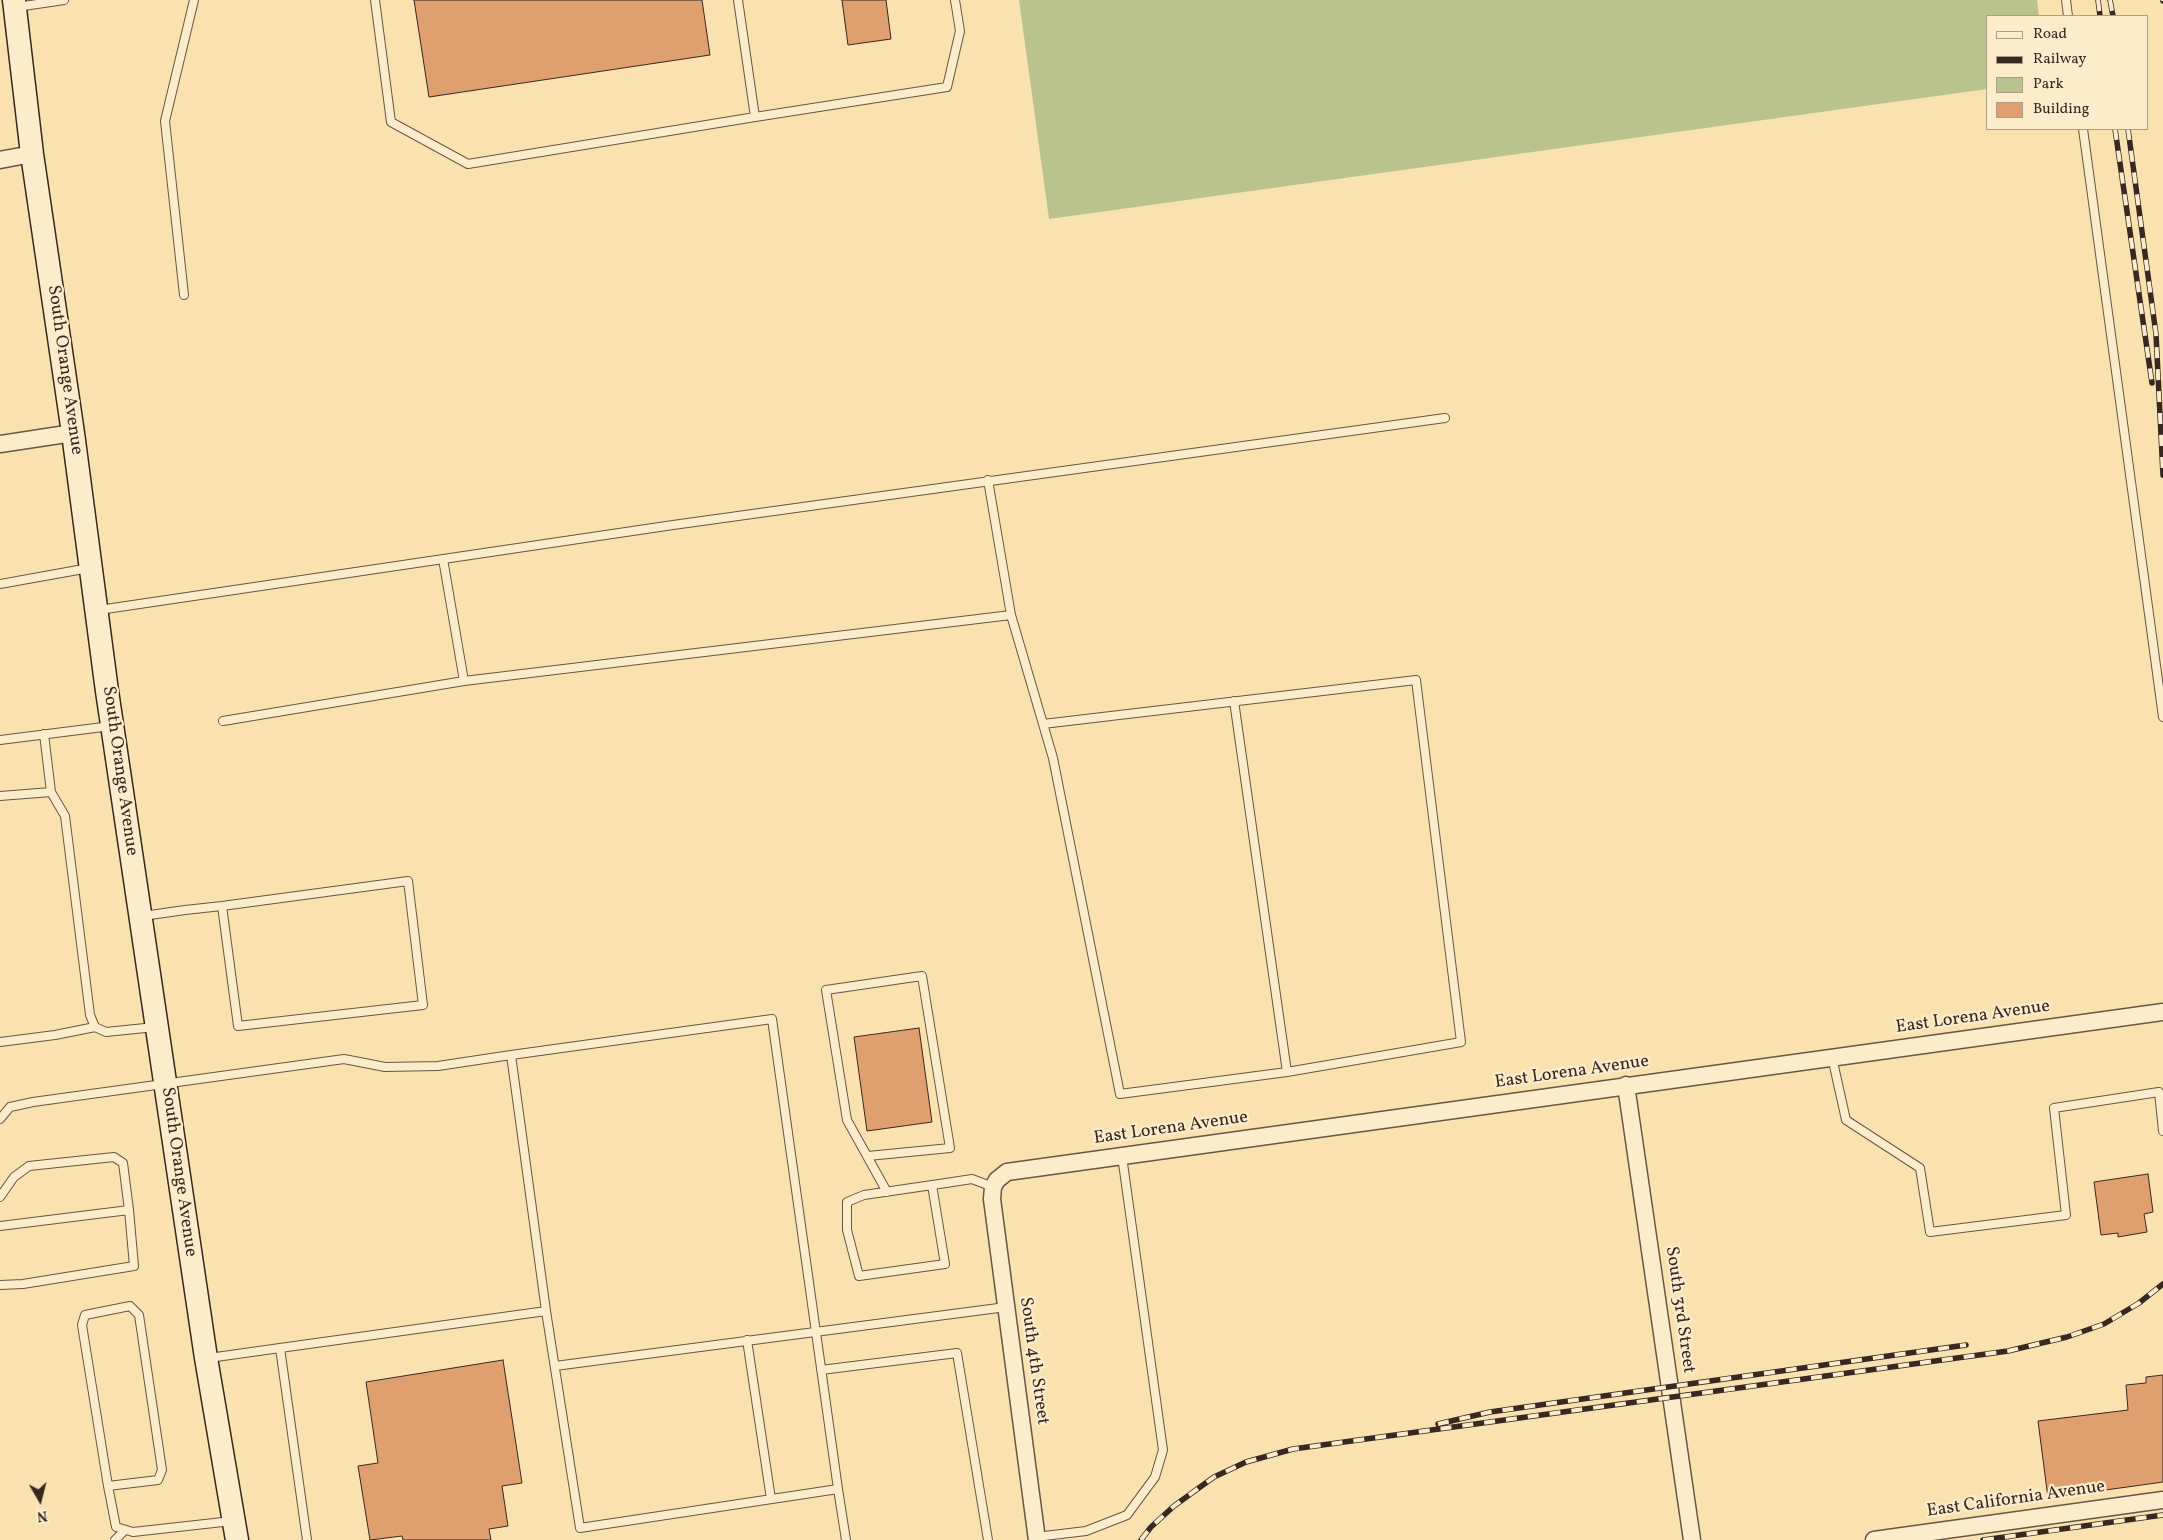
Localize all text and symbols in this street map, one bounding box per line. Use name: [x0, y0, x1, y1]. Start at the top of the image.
legend: [1986, 15, 2148, 130]
text: Road: [2033, 24, 2067, 45]
text: Railway: [2033, 49, 2086, 70]
text: Park: [2033, 74, 2064, 95]
text: Building: [2033, 99, 2089, 120]
street label: South Orange Avenue: [41, 284, 87, 456]
street label: South Orange Avenue: [96, 685, 142, 857]
street label: East Lorena Avenue: [1895, 996, 2051, 1040]
street label: East Lorena Avenue: [1494, 1051, 1650, 1095]
street label: South Orange Avenue: [155, 1086, 201, 1258]
street label: East Lorena Avenue: [1093, 1107, 1249, 1151]
street label: South 3rd Street: [1659, 1245, 1699, 1375]
street label: South 4th Street: [1013, 1296, 1053, 1426]
north arrow: [15, 1475, 65, 1525]
street label: East California Avenue: [1925, 1477, 2107, 1523]
text: N: [36, 1505, 49, 1525]

